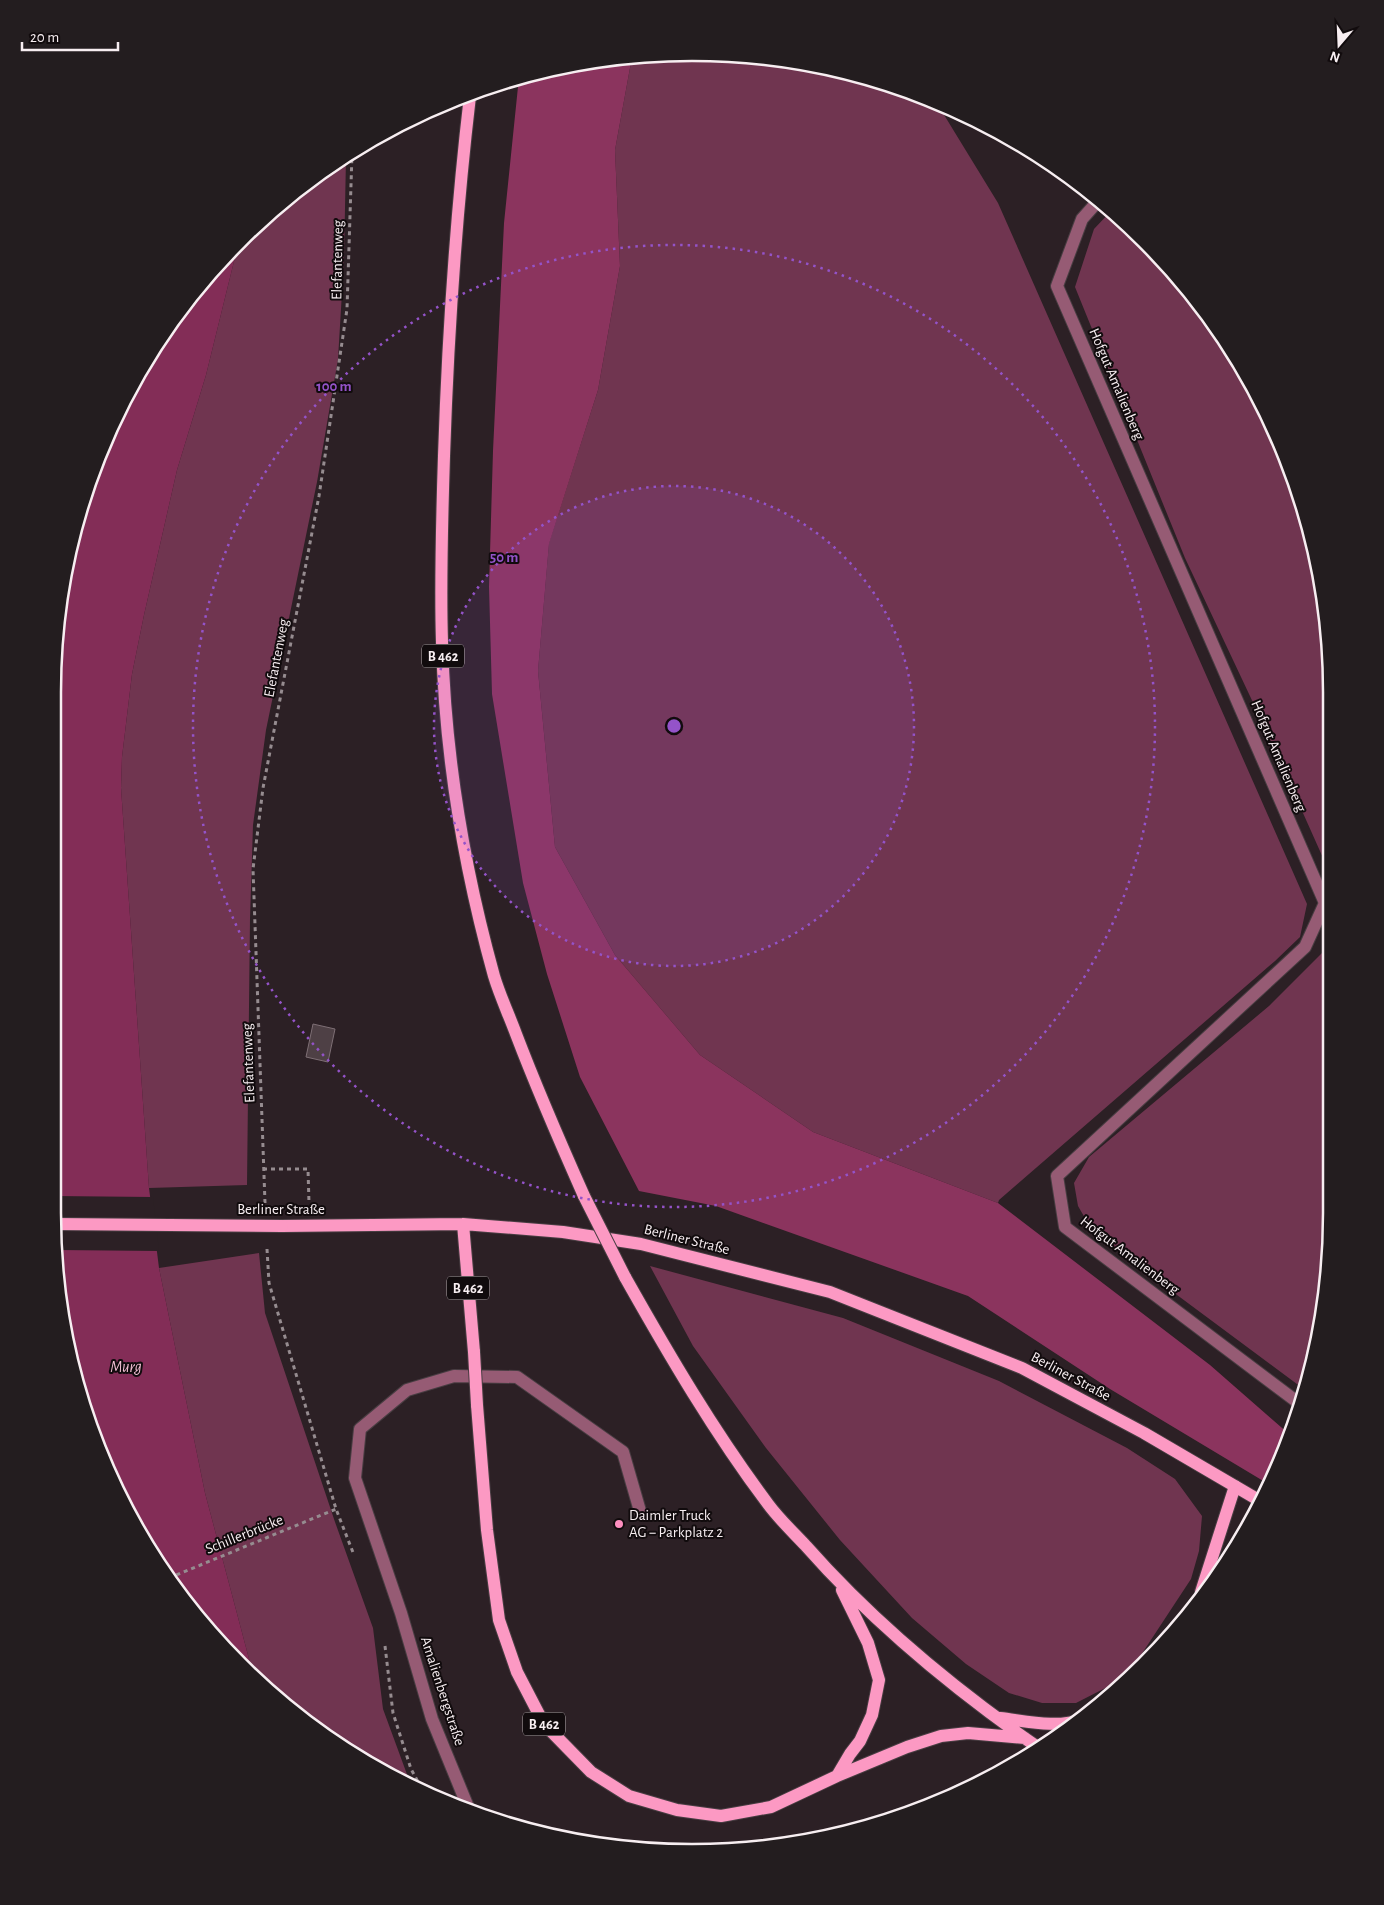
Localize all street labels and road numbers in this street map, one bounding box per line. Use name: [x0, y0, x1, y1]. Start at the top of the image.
street label: Elefantenweg: [329, 219, 346, 300]
street label: Hofgut Amalienberg: [1086, 326, 1147, 443]
street label: Elefantenweg: [262, 617, 292, 699]
road number: B 462: [422, 644, 464, 668]
street label: Hofgut Amalienberg: [1248, 698, 1309, 815]
street label: Elefantenweg: [240, 1022, 257, 1103]
street label: Berliner Straße: [237, 1202, 325, 1217]
street label: Hofgut Amalienberg: [1077, 1213, 1183, 1298]
street label: Berliner Straße: [643, 1222, 731, 1257]
road number: B 462: [447, 1276, 489, 1300]
street label: Berliner Straße: [1029, 1349, 1113, 1404]
street label: Schillerbrücke: [203, 1512, 285, 1557]
street label: Amalienbergstraße: [418, 1635, 467, 1747]
road number: B 462: [523, 1712, 565, 1736]

